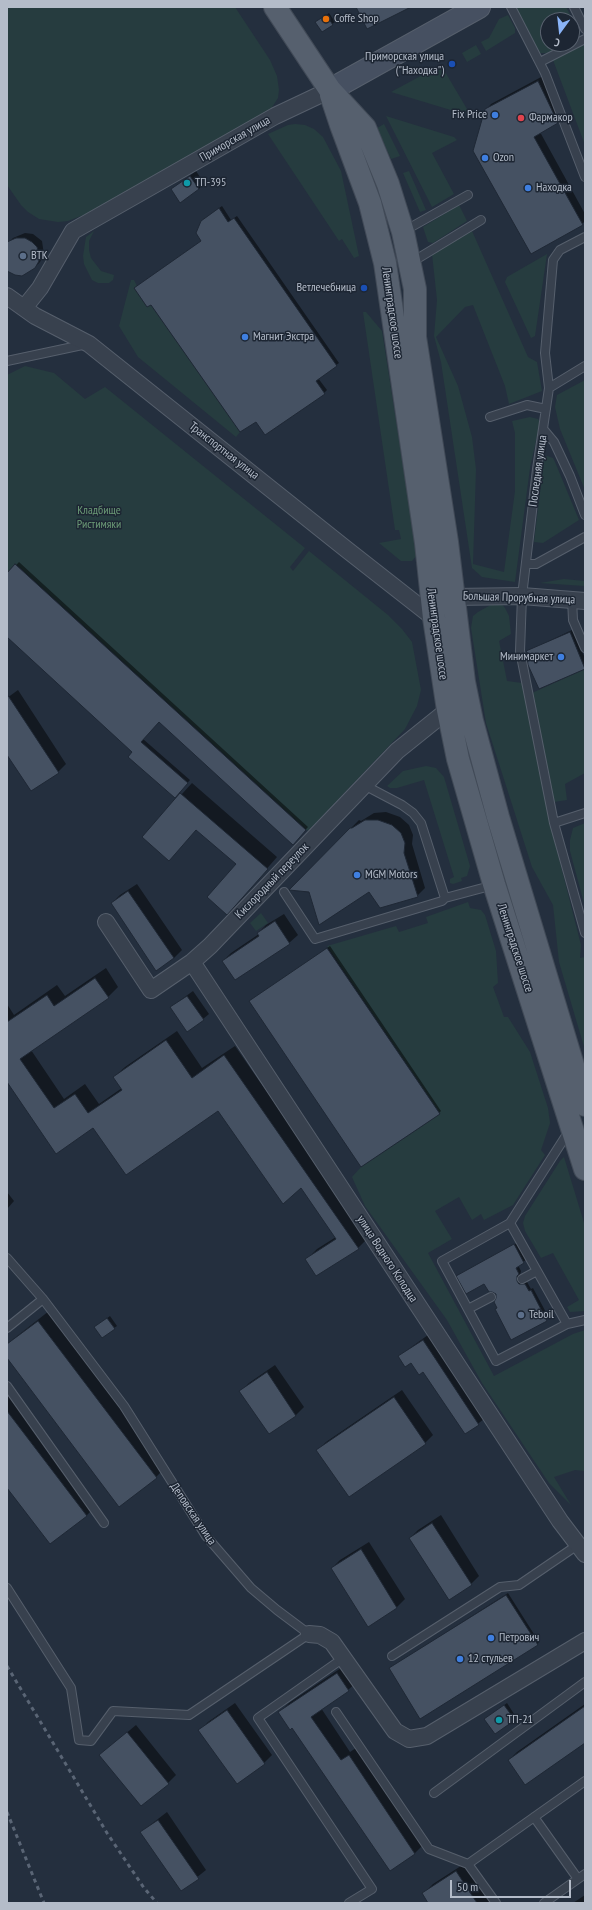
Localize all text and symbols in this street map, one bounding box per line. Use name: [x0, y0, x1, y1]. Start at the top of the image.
place label: Coffe Shop: [334, 12, 379, 26]
north arrow: [540, 12, 580, 52]
marker: Coffe Shop: [321, 14, 331, 24]
text: С: [553, 35, 561, 50]
place label: Приморская улица ("Находка"): [365, 50, 444, 78]
marker: Приморская улица ("Находка"): [447, 59, 457, 69]
place label: Fix Price: [452, 108, 487, 122]
marker: Fix Price: [490, 110, 500, 120]
place label: Фармакор: [529, 111, 573, 125]
street label: Приморская улица: [197, 113, 273, 165]
marker: Фармакор: [516, 113, 526, 123]
place label: Ozon: [493, 151, 514, 165]
marker: Ozon: [480, 153, 490, 163]
place label: ТП-395: [195, 176, 226, 190]
marker: ТП-395: [182, 178, 192, 188]
place label: Находка: [536, 181, 572, 195]
marker: Находка: [523, 183, 533, 193]
place label: ВТК: [31, 249, 48, 263]
marker: ВТК: [18, 251, 28, 261]
street label: Ленинградское шоссе: [378, 266, 406, 360]
place label: Ветлечебница: [296, 281, 356, 295]
marker: Ветлечебница: [359, 283, 369, 293]
place label: Магнит Экстра: [253, 330, 314, 344]
marker: Магнит Экстра: [240, 332, 250, 342]
street label: Транспортная улица: [186, 419, 262, 483]
street label: Последняя улица: [526, 434, 550, 508]
park label: Кладбище Ристимяки: [77, 504, 121, 532]
street label: Ленинградское шоссе: [423, 587, 451, 681]
street label: Большая Прорубная улица: [463, 589, 575, 607]
place label: Минимаркет: [500, 650, 553, 664]
marker: Минимаркет: [556, 652, 566, 662]
street label: Кислородный переулок: [232, 840, 312, 922]
place label: MGM Motors: [365, 868, 417, 882]
marker: MGM Motors: [352, 870, 362, 880]
street label: Ленинградское шоссе: [494, 902, 536, 994]
street label: улица Водного Колодца: [354, 1213, 420, 1305]
place label: Teboil: [529, 1308, 554, 1322]
marker: Teboil: [516, 1310, 526, 1320]
street label: Деповская улица: [167, 1480, 219, 1548]
place label: Петрович: [499, 1631, 539, 1645]
marker: Петрович: [486, 1633, 496, 1643]
place label: 12 стульев: [468, 1652, 513, 1666]
marker: 12 стульев: [455, 1654, 465, 1664]
place label: ТП-21: [507, 1713, 533, 1727]
marker: ТП-21: [494, 1715, 504, 1725]
scale bar: [452, 1872, 573, 1898]
text: 50 m: [457, 1879, 478, 1894]

